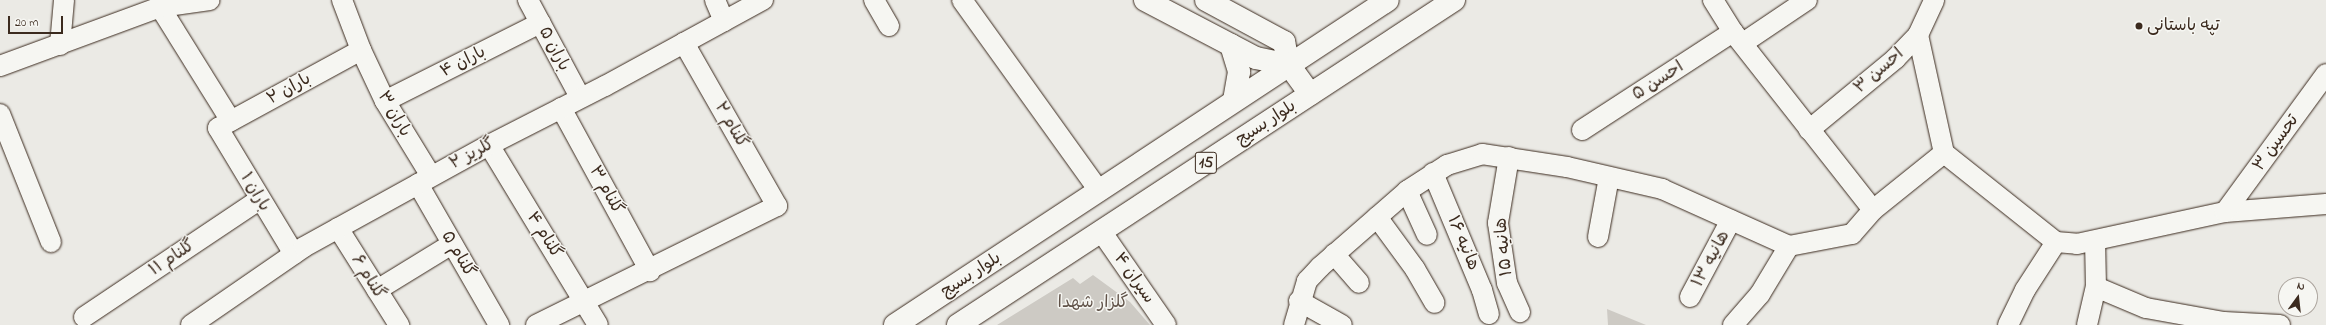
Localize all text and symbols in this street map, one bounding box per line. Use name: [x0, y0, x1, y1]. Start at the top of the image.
scale bar: [10, 8, 65, 34]
text: 20 m: [15, 14, 38, 32]
place label: تپه باستانی: [2147, 16, 2220, 36]
marker: تپه باستانی: [2134, 21, 2144, 31]
street label: باران ۵: [534, 23, 574, 75]
street label: باران ۴: [437, 42, 489, 82]
street label: احسن ۳: [1850, 44, 1908, 98]
street label: احسن ۵: [1629, 57, 1687, 105]
street label: باران ۲: [264, 69, 314, 109]
street label: باران ۳: [373, 88, 415, 140]
street label: بلوار بسیج: [1232, 96, 1300, 150]
street label: گلنام ۲: [710, 98, 752, 152]
street label: تحسین ۳: [2249, 111, 2303, 175]
street label: گلریز ۲: [446, 134, 498, 174]
road number: 15: [1194, 149, 1218, 177]
street label: گلنام ۳: [584, 162, 628, 218]
street label: باران ۱: [236, 169, 274, 215]
street label: گلنام ۴: [522, 208, 566, 262]
street label: هانیه ۱۶: [1442, 213, 1484, 273]
street label: هانیه ۱۵: [1491, 217, 1517, 277]
street label: گلنام ۵: [437, 227, 479, 281]
street label: هانیه ۱۳: [1688, 227, 1734, 291]
street label: گلنام ۱۱: [145, 235, 199, 281]
street label: بلوار بسیج: [937, 248, 1005, 302]
street label: سیران ۴: [1109, 249, 1159, 307]
street label: گلنام ۶: [346, 251, 390, 303]
north arrow: [2278, 277, 2318, 317]
text: N: [2295, 278, 2307, 295]
park label: گلزار شهدا: [1058, 293, 1128, 313]

